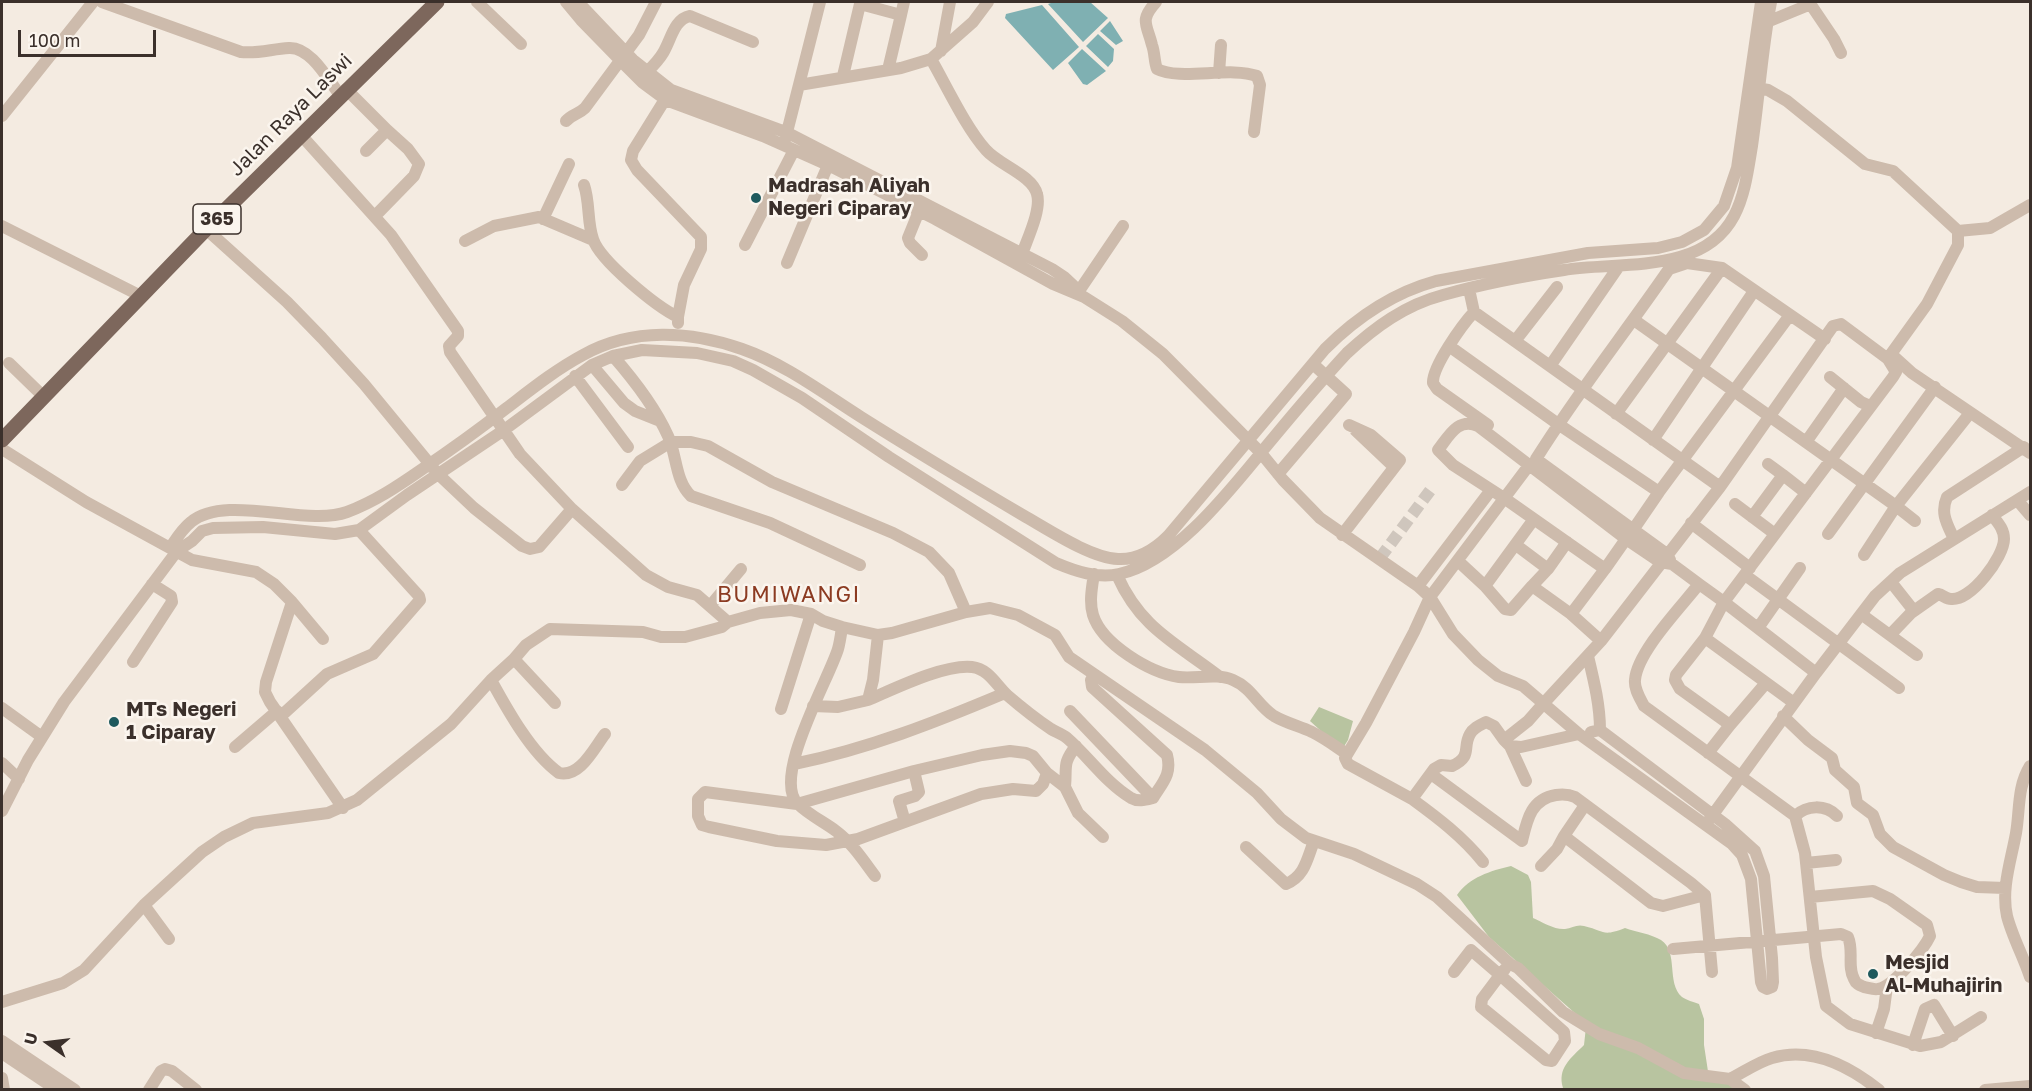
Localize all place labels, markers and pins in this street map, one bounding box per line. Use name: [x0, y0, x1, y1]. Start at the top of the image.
place label: Madrasah Aliyah Negeri Ciparay: [768, 174, 930, 221]
marker: Madrasah Aliyah Negeri Ciparay: [749, 191, 763, 205]
place label: MTs Negeri 1 Ciparay: [126, 698, 237, 745]
marker: MTs Negeri 1 Ciparay: [107, 715, 121, 729]
place label: Mesjid Al-Muhajirin: [1885, 951, 2002, 998]
marker: Mesjid Al-Muhajirin: [1866, 967, 1880, 981]

